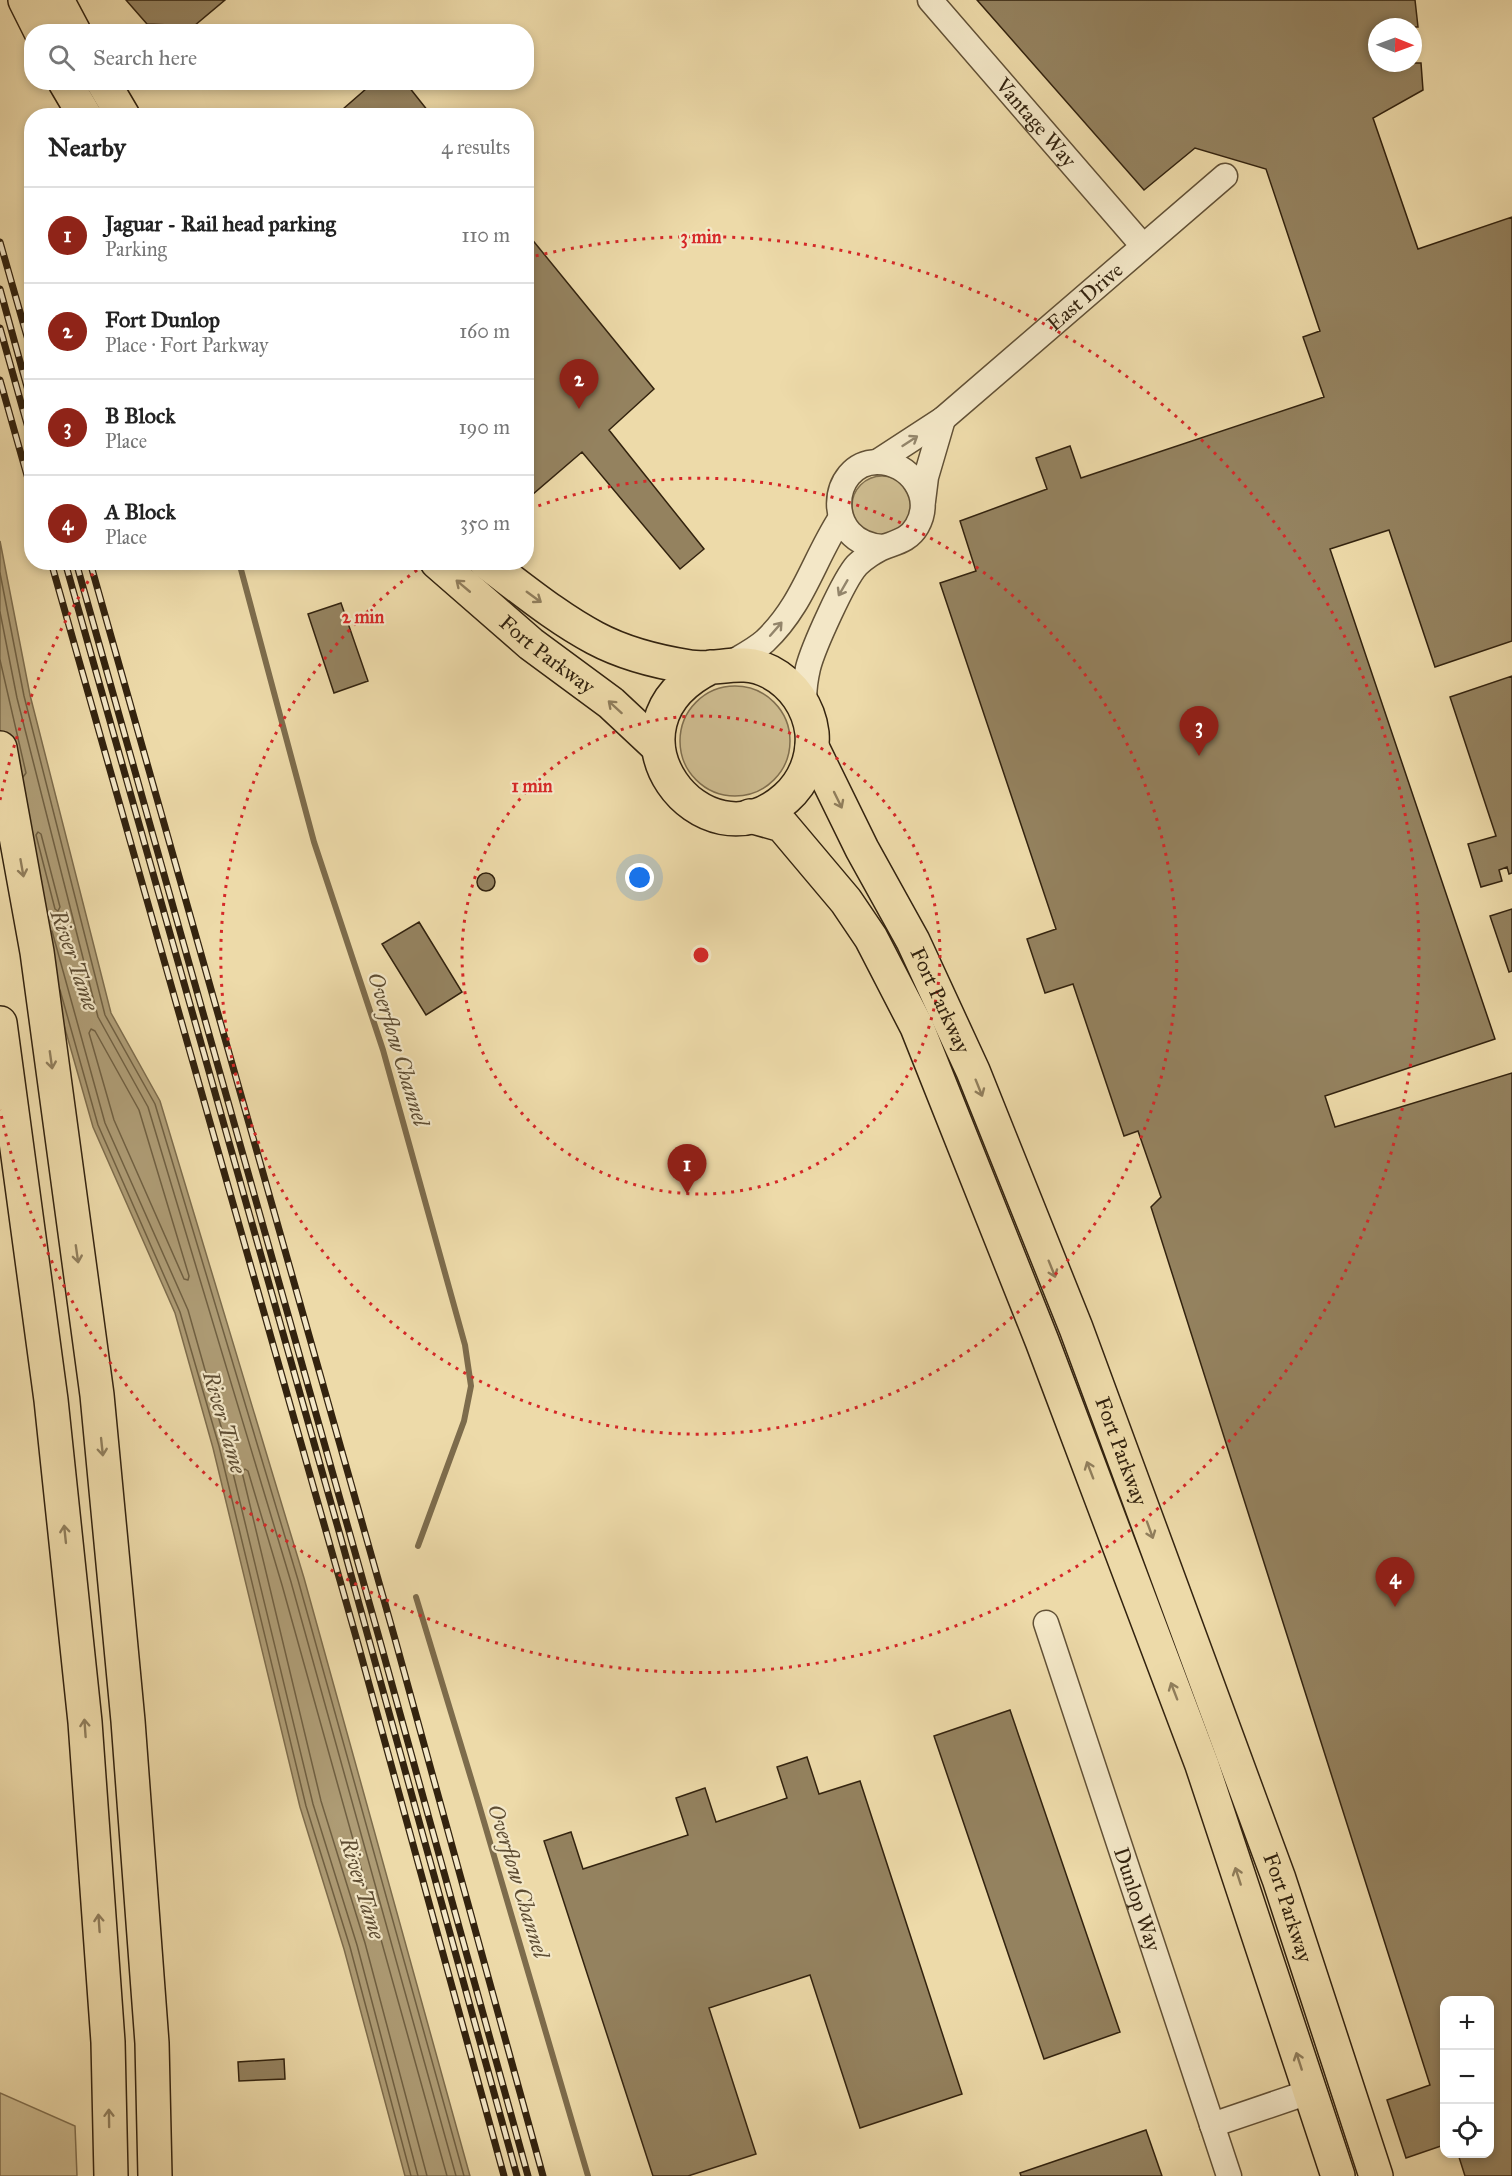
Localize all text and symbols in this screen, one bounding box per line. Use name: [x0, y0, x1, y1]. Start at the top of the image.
north arrow: [1368, 18, 1422, 72]
search box: [24, 24, 534, 90]
icon: search: [45, 41, 78, 74]
text: Search here: [93, 44, 197, 71]
street label: Vantage Way: [990, 72, 1083, 173]
text: Nearby: [48, 131, 126, 163]
text: 4 results: [441, 135, 510, 159]
text: Jaguar - Rail head parking: [105, 210, 336, 237]
text: 1: [64, 223, 71, 247]
text: 110 m: [462, 223, 510, 247]
text: 3 min: [681, 226, 722, 249]
text: Parking: [105, 237, 167, 261]
street label: East Drive: [1041, 257, 1128, 337]
text: Fort Dunlop: [105, 306, 220, 333]
text: 2: [63, 319, 72, 343]
text: 160 m: [459, 319, 510, 343]
text: Place · Fort Parkway: [105, 333, 269, 357]
pin: 2: [560, 360, 598, 409]
text: B Block: [105, 402, 175, 429]
text: 3: [64, 415, 72, 439]
text: 190 m: [459, 415, 510, 439]
text: Place: [105, 429, 147, 453]
one-way arrow: [901, 434, 918, 446]
text: A Block: [105, 498, 176, 525]
text: 4: [62, 511, 73, 535]
text: 350 m: [460, 511, 510, 535]
text: Place: [105, 525, 147, 549]
one-way arrow: [456, 579, 471, 593]
one-way arrow: [837, 579, 849, 596]
one-way arrow: [525, 591, 541, 603]
text: 2 min: [342, 606, 385, 628]
street label: Fort Parkway: [494, 609, 601, 700]
one-way arrow: [769, 622, 783, 637]
one-way arrow: [608, 700, 623, 714]
pin: 3: [1180, 706, 1218, 756]
text: 1 min: [512, 775, 553, 797]
one-way arrow: [833, 790, 844, 808]
one-way arrow: [16, 857, 27, 877]
your location: [625, 863, 654, 892]
water label: River Tame: [44, 905, 105, 1015]
street label: Fort Parkway: [905, 943, 976, 1058]
centre of rings: [691, 945, 711, 965]
water label: Overflow Channel: [361, 969, 435, 1132]
one-way arrow: [46, 1050, 57, 1070]
one-way arrow: [975, 1078, 986, 1096]
pin: 1: [668, 1144, 706, 1194]
one-way arrow: [72, 1243, 83, 1263]
one-way arrow: [1047, 1259, 1058, 1277]
water label: River Tame: [197, 1367, 252, 1477]
street label: Fort Parkway: [1089, 1393, 1154, 1510]
one-way arrow: [97, 1437, 108, 1456]
one-way arrow: [1084, 1461, 1095, 1479]
one-way arrow: [1146, 1520, 1157, 1539]
one-way arrow: [59, 1525, 70, 1545]
pin: 4: [1376, 1558, 1414, 1607]
one-way arrow: [1168, 1683, 1179, 1701]
one-way arrow: [79, 1719, 90, 1739]
water label: Overflow Channel: [481, 1801, 555, 1964]
water label: River Tame: [334, 1833, 391, 1943]
street label: Dunlop Way: [1108, 1844, 1167, 1956]
street label: Fort Parkway: [1257, 1849, 1319, 1967]
one-way arrow: [1231, 1867, 1242, 1886]
one-way arrow: [93, 1913, 104, 1933]
map controls: [1440, 1996, 1494, 2158]
button: +: [1440, 1996, 1494, 2050]
button: −: [1440, 2050, 1494, 2104]
one-way arrow: [1293, 2052, 1304, 2071]
button: locate: [1440, 2104, 1494, 2158]
one-way arrow: [104, 2108, 115, 2128]

